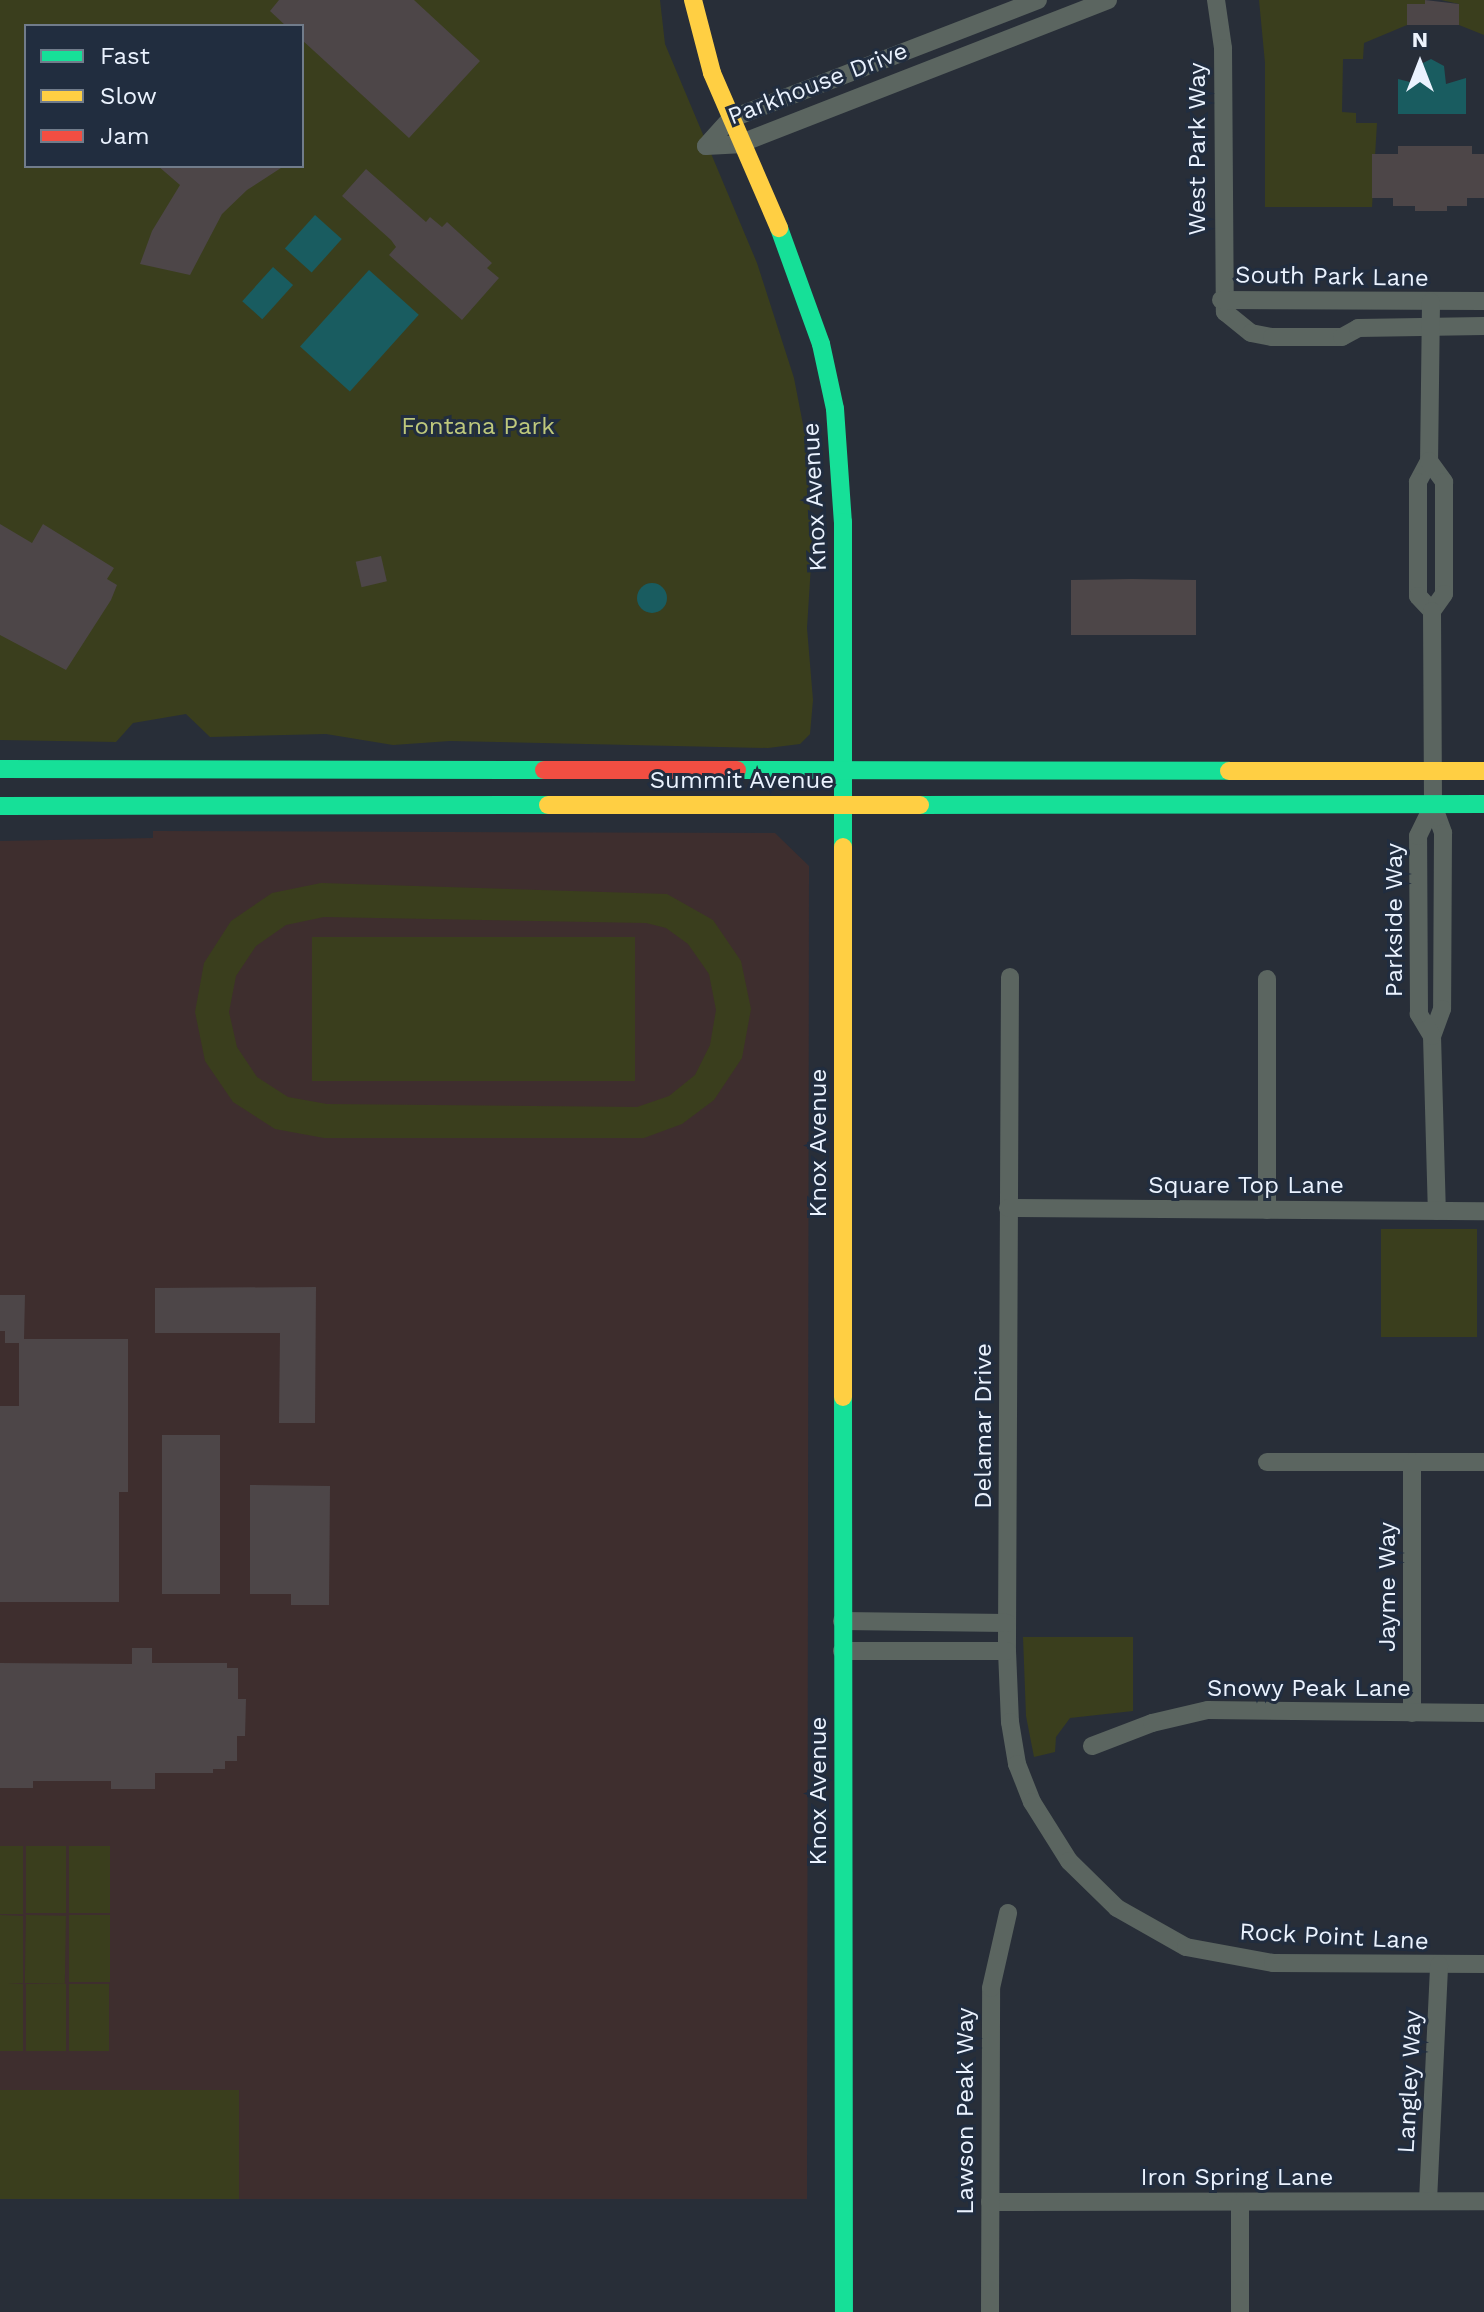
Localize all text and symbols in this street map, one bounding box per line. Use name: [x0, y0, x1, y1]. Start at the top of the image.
legend: [24, 24, 304, 168]
north arrow: [1380, 24, 1460, 104]
text: N: [1412, 27, 1428, 52]
street label: Parkhouse Drive: [724, 37, 912, 131]
text: Fast: [100, 42, 150, 70]
street label: West Park Way: [1184, 62, 1212, 236]
text: Slow: [100, 82, 157, 110]
text: Jam: [100, 122, 150, 150]
street label: South Park Lane: [1235, 261, 1429, 293]
park label: Fontana Park: [401, 413, 555, 441]
street label: Knox Avenue: [797, 421, 833, 573]
street label: Summit Avenue: [649, 767, 835, 795]
street label: Parkside Way: [1381, 843, 1409, 997]
street label: Knox Avenue: [805, 1068, 833, 1218]
street label: Square Top Lane: [1148, 1172, 1344, 1200]
street label: Delamar Drive: [970, 1343, 998, 1509]
street label: Jayme Way: [1374, 1522, 1402, 1652]
street label: Snowy Peak Lane: [1206, 1675, 1412, 1703]
street label: Knox Avenue: [805, 1716, 833, 1866]
street label: Rock Point Lane: [1238, 1918, 1430, 1956]
street label: Lawson Peak Way: [952, 2007, 980, 2215]
street label: Langley Way: [1392, 2009, 1428, 2155]
street label: Iron Spring Lane: [1141, 2164, 1333, 2192]

